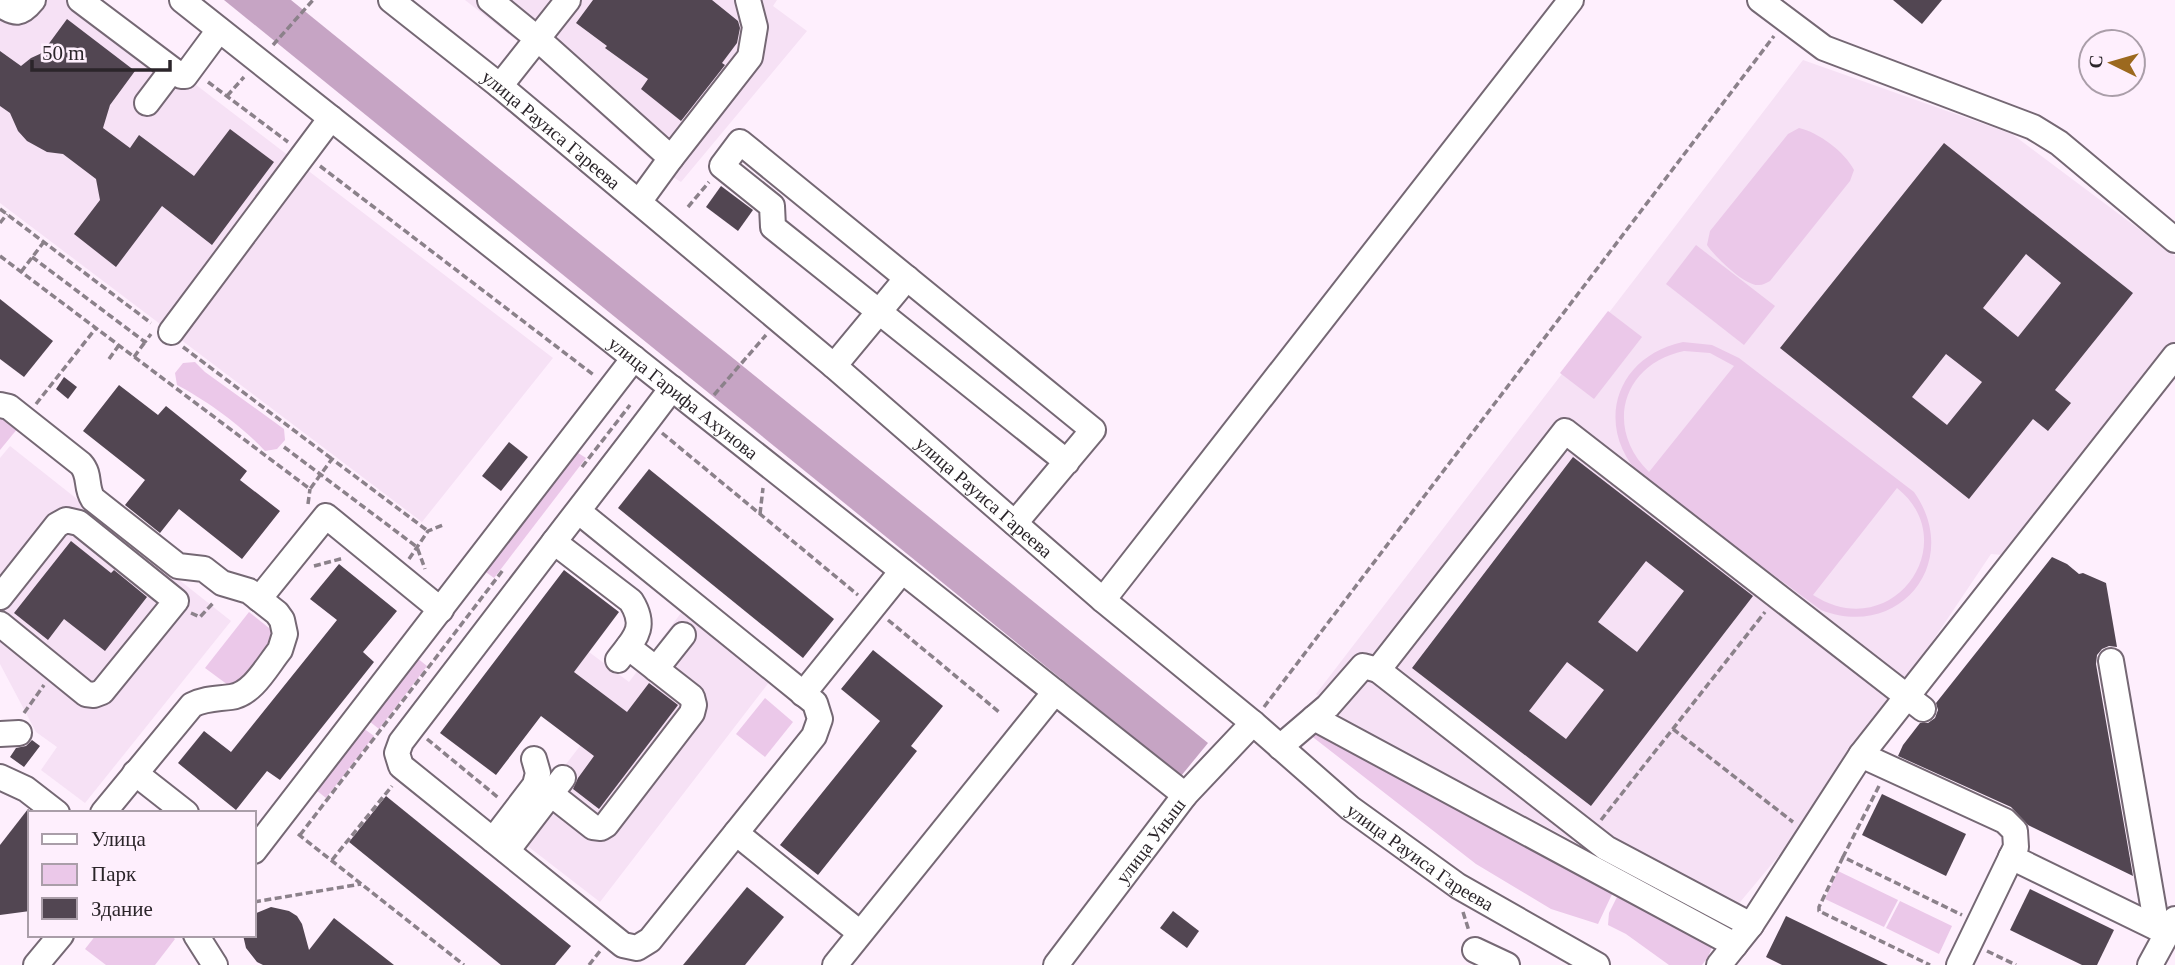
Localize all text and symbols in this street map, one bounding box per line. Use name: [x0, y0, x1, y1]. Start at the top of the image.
scale bar: [32, 28, 170, 72]
north arrow: [2077, 28, 2147, 98]
text: 50 m: [42, 41, 85, 65]
text: С: [2085, 54, 2107, 69]
street label: улица Рауиса Гареева: [478, 66, 625, 193]
street label: улица Гарифа Ахунова: [605, 332, 763, 463]
street label: улица Рауиса Гареева: [912, 432, 1057, 562]
street label: улица Уныш: [1111, 794, 1189, 887]
street label: улица Рауиса Гареева: [1343, 799, 1498, 915]
legend: [28, 811, 256, 937]
text: Улица: [91, 827, 146, 851]
text: Парк: [91, 862, 137, 886]
text: Здание: [91, 897, 153, 921]

